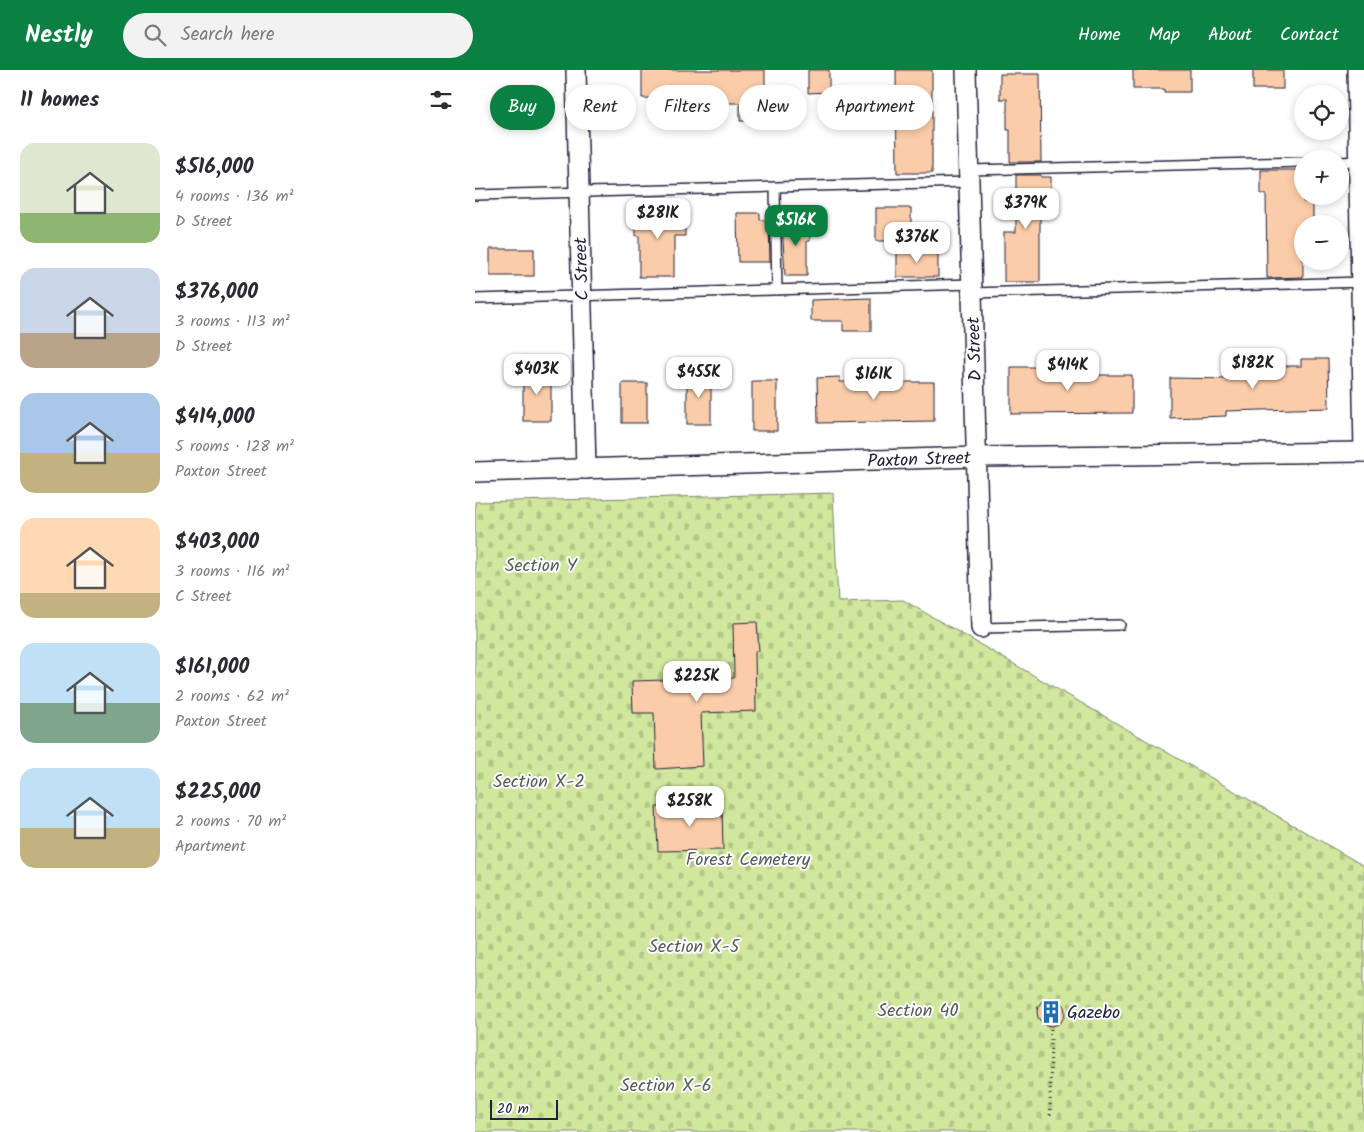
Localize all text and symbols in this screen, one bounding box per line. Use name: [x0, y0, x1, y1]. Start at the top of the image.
search box: [123, 13, 473, 58]
text: Nestly: [25, 16, 93, 55]
text: Search here: [181, 20, 274, 50]
icon: search: [141, 21, 169, 49]
text: Home: [1078, 21, 1121, 50]
text: Map: [1149, 21, 1180, 50]
text: About: [1208, 21, 1252, 50]
text: Contact: [1280, 21, 1339, 50]
text: 11 homes: [20, 84, 99, 117]
chip: Buy: [490, 85, 555, 130]
chip: Rent: [565, 85, 636, 130]
chip: Filters: [646, 85, 729, 130]
chip: New: [739, 85, 807, 130]
chip: Apartment: [817, 85, 933, 130]
map controls: [1294, 85, 1349, 270]
button: locate: [1294, 85, 1349, 140]
icon: filters: [427, 86, 455, 114]
button: +: [1294, 150, 1349, 205]
text: $516,000: [175, 151, 254, 184]
icon: home: [60, 163, 120, 223]
text: 4 rooms · 136 m²: [175, 184, 293, 209]
pin: $379K: [991, 188, 1061, 230]
text: $379K: [1004, 191, 1048, 216]
pin: $281K: [623, 198, 693, 240]
text: $281K: [637, 201, 679, 226]
pin: $516K: [761, 204, 831, 247]
text: $516K: [776, 208, 816, 233]
text: D Street: [175, 209, 232, 234]
button: −: [1294, 215, 1349, 270]
pin: $376K: [882, 222, 952, 264]
text: $376K: [895, 225, 939, 250]
street label: C Street: [567, 236, 598, 301]
text: $376,000: [175, 276, 258, 309]
icon: home: [60, 288, 120, 348]
text: 3 rooms · 113 m²: [175, 309, 290, 334]
street label: D Street: [960, 315, 991, 382]
text: D Street: [175, 334, 232, 359]
pin: $182K: [1218, 348, 1288, 390]
pin: $414K: [1033, 350, 1103, 392]
text: $182K: [1232, 351, 1274, 376]
text: $414K: [1047, 353, 1089, 378]
pin: $403K: [502, 354, 572, 396]
pin: $455K: [664, 356, 734, 399]
text: $403K: [515, 357, 559, 382]
pin: $161K: [839, 358, 909, 401]
text: $455K: [677, 360, 721, 385]
text: $161K: [855, 362, 893, 387]
text: $414,000: [175, 401, 255, 434]
icon: home: [60, 413, 120, 473]
text: 5 rooms · 128 m²: [175, 434, 294, 459]
street label: Paxton Street: [867, 444, 972, 477]
text: Paxton Street: [175, 459, 267, 484]
text: $403,000: [175, 526, 259, 559]
icon: home: [60, 538, 120, 598]
park label: Section Y: [505, 552, 578, 581]
text: 3 rooms · 116 m²: [175, 559, 290, 584]
text: C Street: [175, 584, 232, 609]
text: $161,000: [175, 651, 249, 684]
pin: $225K: [662, 660, 732, 703]
icon: home: [60, 663, 120, 723]
text: $225K: [674, 664, 720, 689]
text: 2 rooms · 62 m²: [175, 684, 289, 709]
text: Paxton Street: [175, 709, 267, 734]
park label: Section X-2: [493, 768, 585, 797]
text: $225,000: [175, 776, 260, 809]
pin: $258K: [655, 786, 725, 828]
icon: home: [60, 788, 120, 848]
text: $258K: [667, 789, 713, 814]
text: 2 rooms · 70 m²: [175, 809, 286, 834]
text: Apartment: [175, 834, 246, 859]
park label: Forest Cemetery: [686, 846, 811, 875]
park label: Section X-5: [648, 933, 741, 962]
park label: Section 40: [878, 997, 958, 1026]
building icon: Gazebo: [1038, 999, 1064, 1025]
place label: Gazebo: [1067, 999, 1120, 1028]
park label: Section X-6: [620, 1072, 712, 1101]
scale bar: [490, 1097, 557, 1120]
text: 20 m: [497, 1098, 529, 1120]

